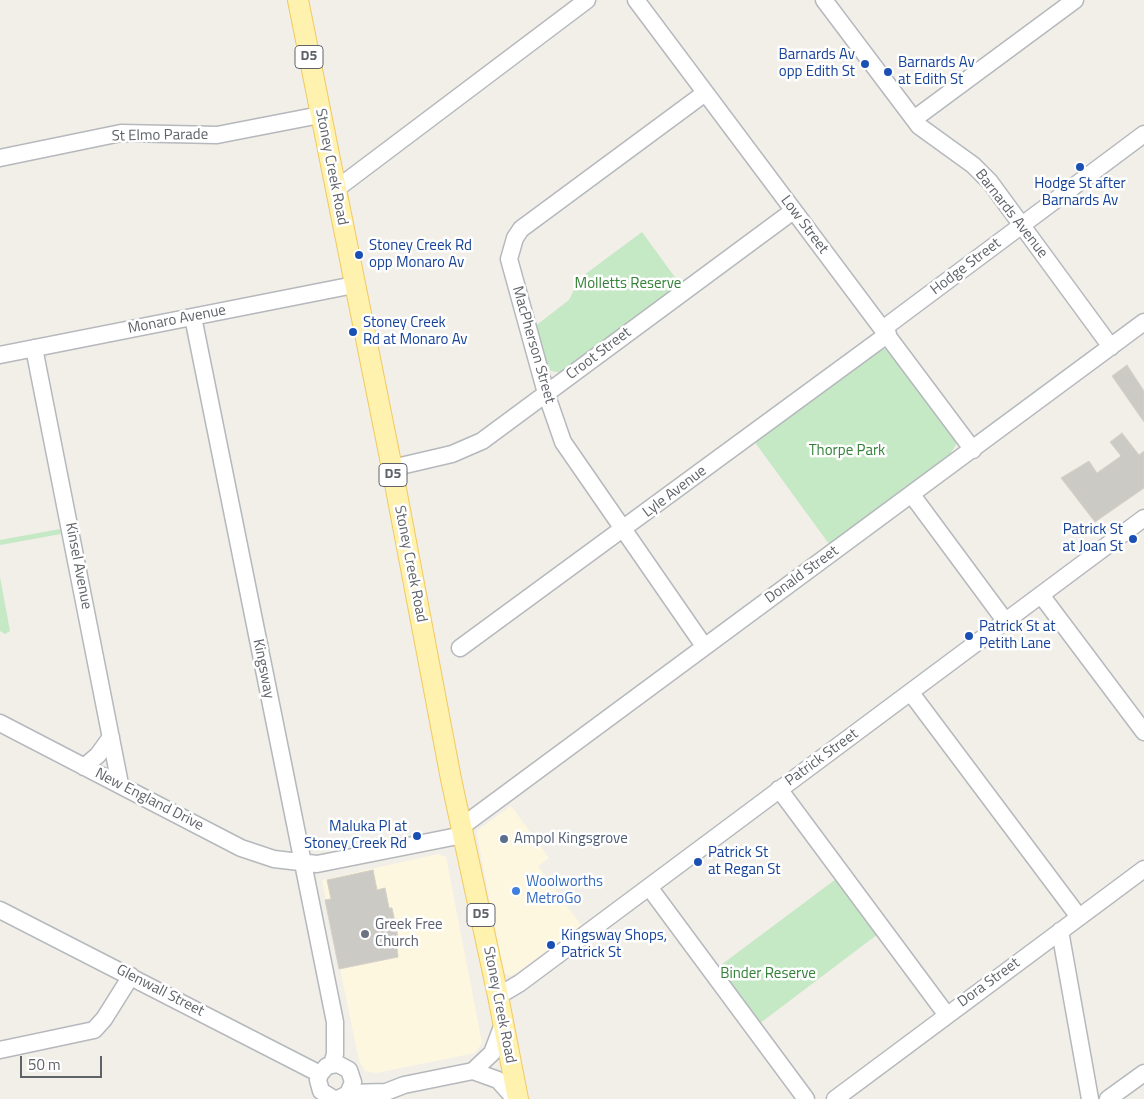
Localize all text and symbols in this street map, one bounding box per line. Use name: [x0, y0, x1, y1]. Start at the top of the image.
road number: D5: [295, 46, 323, 68]
place label: Barnards Av opp Edith St: [778, 46, 855, 81]
place label: Barnards Av at Edith St: [898, 54, 975, 89]
marker: Barnards Av opp Edith St: [859, 58, 871, 70]
marker: Barnards Av at Edith St: [882, 66, 894, 78]
street label: Stoney Creek Road: [311, 107, 351, 227]
street label: St Elmo Parade: [112, 126, 208, 146]
marker: Hodge St after Barnards Av: [1074, 161, 1086, 173]
street label: Barnards Avenue: [971, 166, 1051, 262]
place label: Hodge St after Barnards Av: [1034, 175, 1126, 210]
street label: Low Street: [776, 192, 832, 258]
street label: Hodge Street: [927, 235, 1005, 299]
place label: Stoney Creek Rd opp Monaro Av: [369, 237, 472, 272]
marker: Stoney Creek Rd opp Monaro Av: [353, 249, 365, 261]
park label: Molletts Reserve: [575, 275, 681, 293]
street label: MacPherson Street: [508, 284, 558, 406]
street label: Monaro Avenue: [127, 302, 227, 338]
place label: Stoney Creek Rd at Monaro Av: [363, 314, 468, 349]
street label: Croot Street: [563, 324, 635, 384]
marker: Stoney Creek Rd at Monaro Av: [347, 326, 359, 338]
park label: Thorpe Park: [809, 442, 885, 460]
street label: Lyle Avenue: [640, 462, 710, 522]
road number: D5: [379, 464, 407, 486]
street label: Stoney Creek Road: [390, 504, 430, 624]
street label: Kinsel Avenue: [61, 521, 95, 611]
place label: Patrick St at Joan St: [1063, 521, 1123, 556]
marker: Patrick St at Joan St: [1127, 533, 1139, 545]
street label: Donald Street: [762, 542, 842, 608]
place label: Patrick St at Petith Lane: [979, 618, 1055, 653]
marker: Patrick St at Petith Lane: [963, 630, 975, 642]
street label: Kingsway: [248, 638, 278, 700]
street label: Patrick Street: [782, 726, 862, 790]
street label: New England Drive: [92, 765, 206, 835]
place label: Maluka Pl at Stoney Creek Rd: [304, 818, 407, 853]
marker: Maluka Pl at Stoney Creek Rd: [411, 830, 423, 842]
place label: Ampol Kingsgrove: [514, 830, 628, 848]
marker: Ampol Kingsgrove: [498, 833, 510, 845]
place label: Patrick St at Regan St: [708, 844, 781, 879]
marker: Patrick St at Regan St: [692, 856, 704, 868]
place label: Woolworths MetroGo: [526, 873, 603, 908]
marker: Woolworths MetroGo: [510, 885, 522, 897]
road number: D5: [467, 904, 495, 926]
place label: Greek Free Church: [375, 916, 443, 951]
place label: Kingsway Shops, Patrick St: [561, 927, 667, 962]
marker: Greek Free Church: [359, 928, 371, 940]
marker: Kingsway Shops, Patrick St: [545, 939, 557, 951]
street label: Stoney Creek Road: [479, 945, 519, 1065]
street label: Dora Street: [954, 954, 1024, 1012]
street label: Glenwall Street: [113, 961, 207, 1021]
park label: Binder Reserve: [720, 965, 816, 983]
scale bar: [22, 1046, 105, 1078]
text: 50 m: [28, 1053, 61, 1076]

